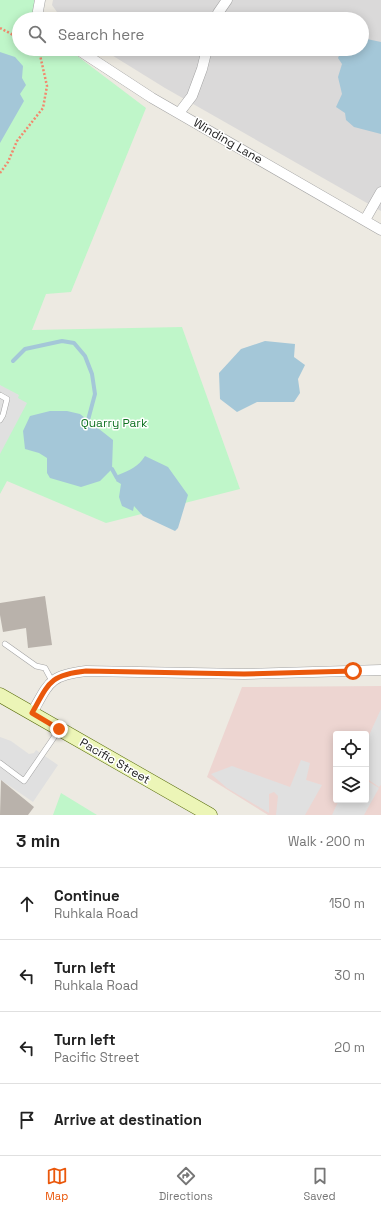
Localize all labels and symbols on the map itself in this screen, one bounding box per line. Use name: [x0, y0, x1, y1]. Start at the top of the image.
street label: Winding Lane: [190, 115, 266, 167]
park label: Quarry Park: [81, 415, 148, 431]
route start: [344, 662, 362, 680]
route end: [50, 720, 68, 738]
street label: Pacific Street: [77, 734, 153, 788]

